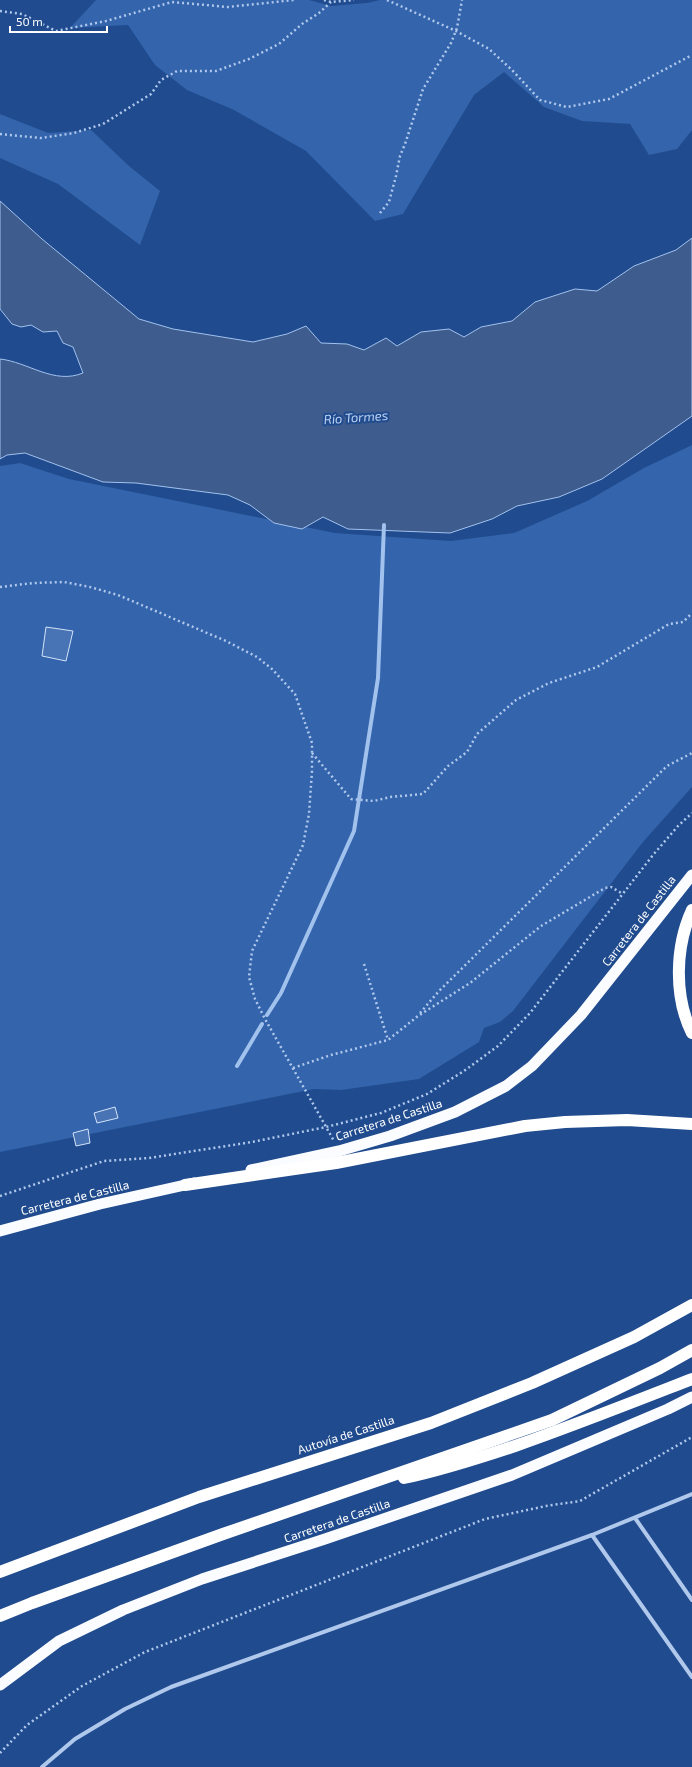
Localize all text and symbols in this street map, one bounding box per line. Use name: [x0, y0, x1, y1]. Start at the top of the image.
scale bar: [10, 8, 107, 34]
text: 50 m: [16, 14, 43, 28]
water label: Río Tormes: [323, 407, 389, 427]
street label: Carretera de Castilla: [598, 872, 678, 969]
street label: Carretera de Castilla: [334, 1095, 444, 1143]
street label: Carretera de Castilla: [19, 1177, 130, 1217]
street label: Autovía de Castilla: [295, 1412, 396, 1456]
street label: Carretera de Castilla: [282, 1495, 392, 1545]

